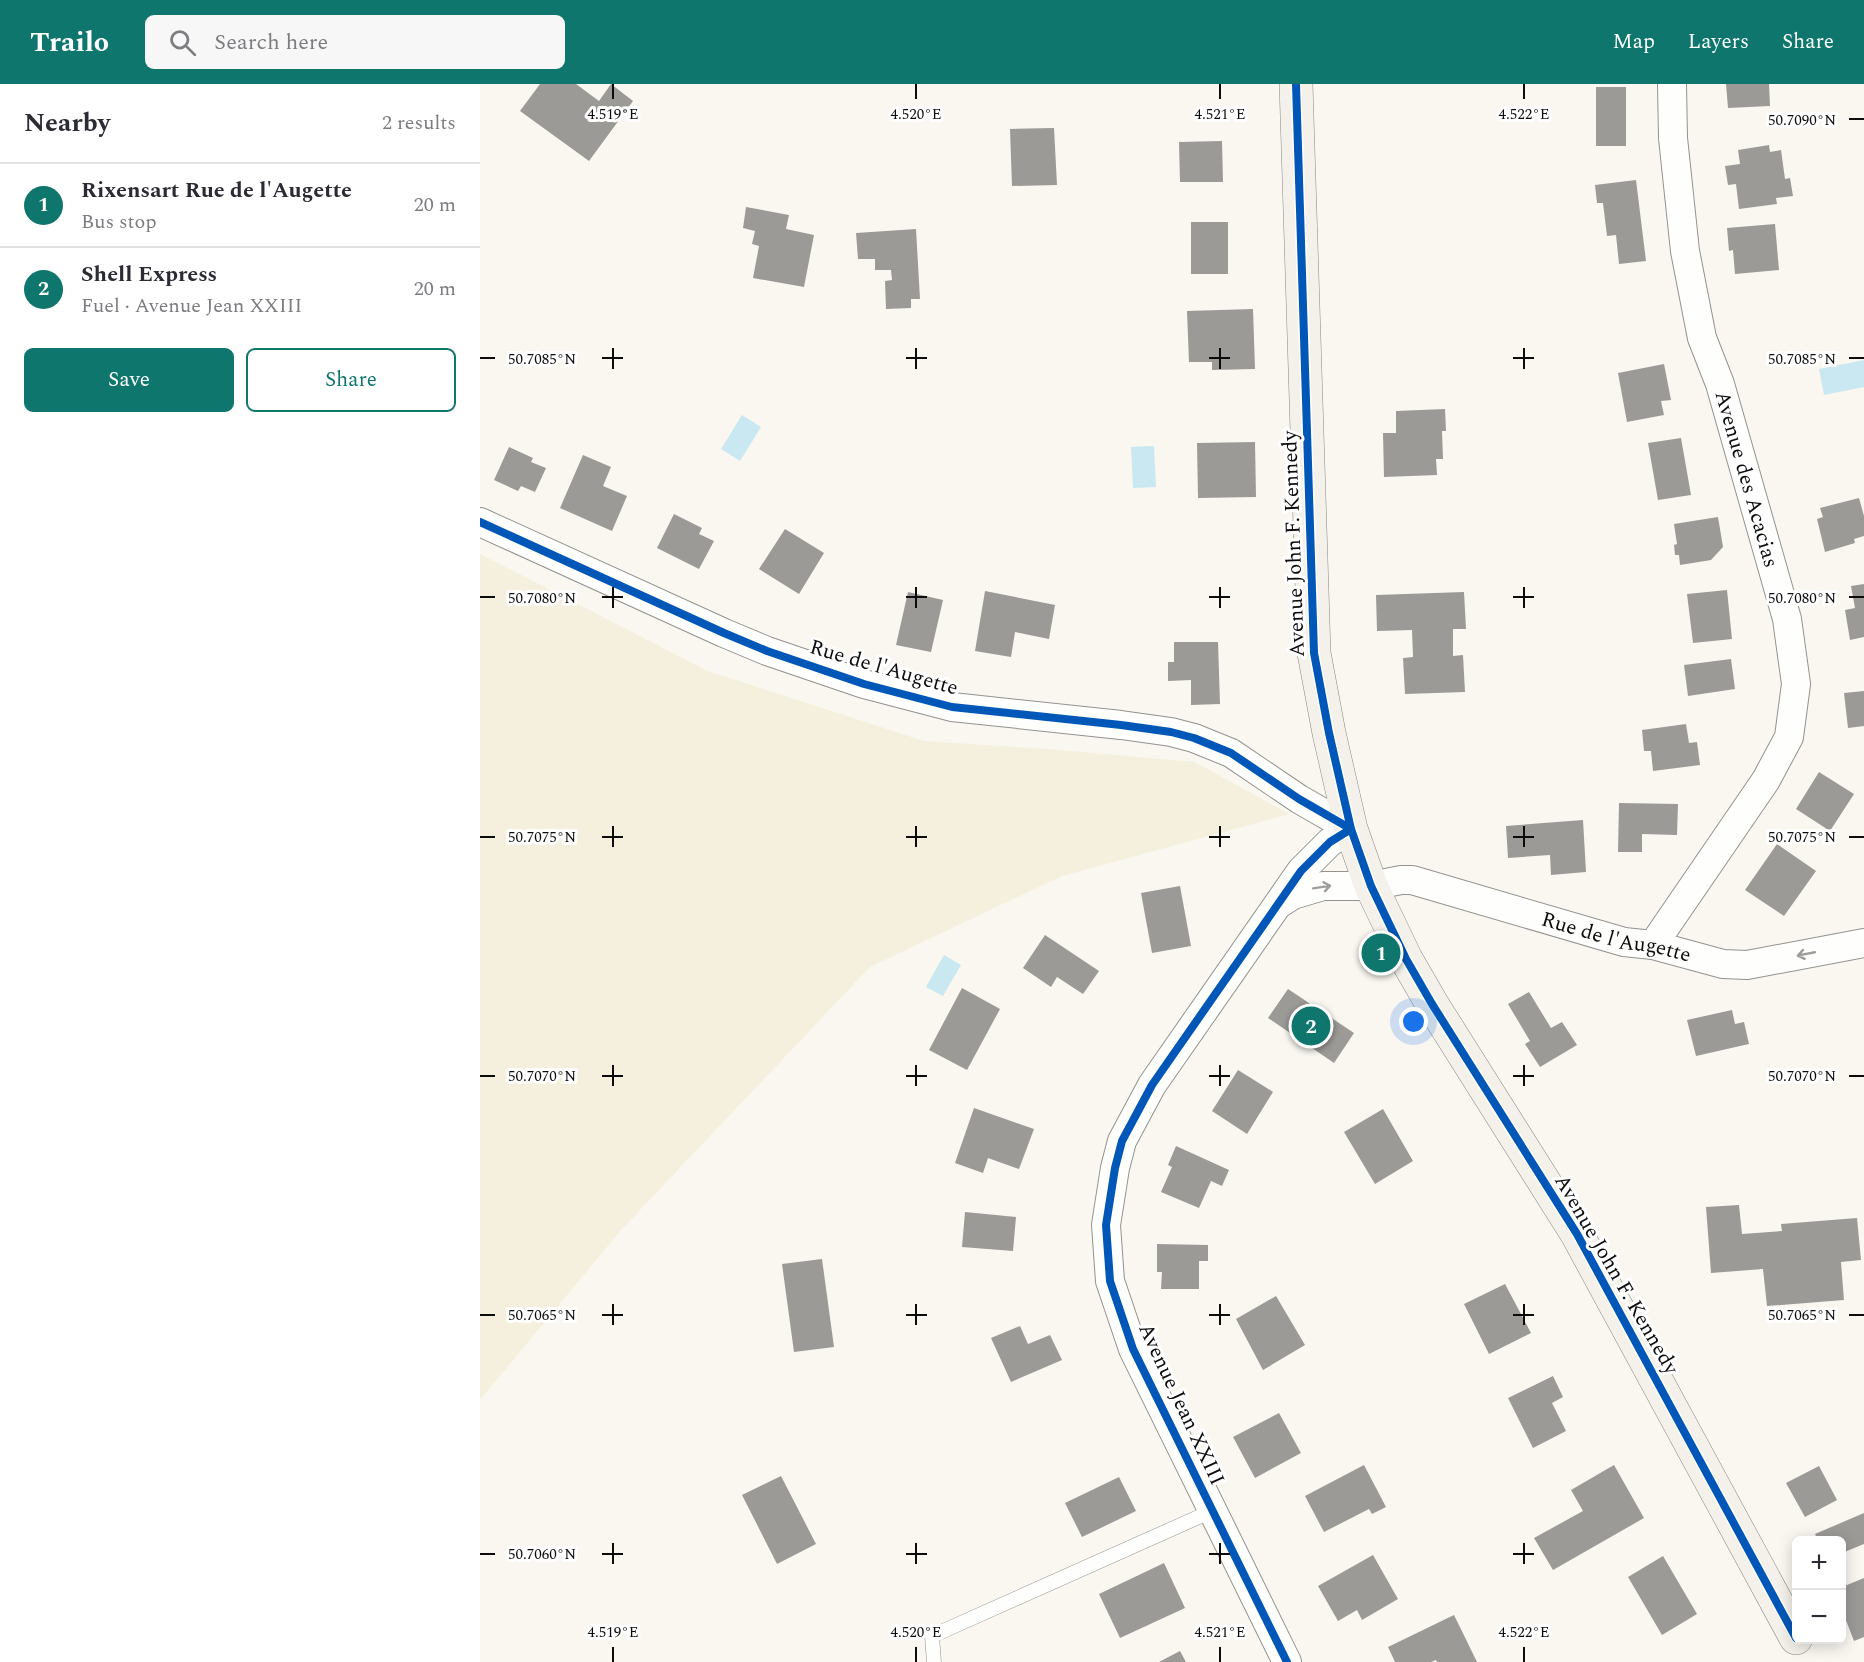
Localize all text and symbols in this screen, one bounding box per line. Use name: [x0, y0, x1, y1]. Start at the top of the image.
search box: [145, 15, 565, 69]
text: Trailo: [30, 21, 109, 64]
icon: search: [166, 26, 199, 59]
text: Search here: [214, 26, 328, 59]
text: Map: [1613, 26, 1655, 58]
text: Layers: [1688, 26, 1749, 58]
text: Share: [1782, 26, 1834, 58]
text: Nearby: [24, 103, 110, 143]
text: 4.519°E: [587, 103, 639, 126]
text: 4.520°E: [890, 103, 942, 126]
text: 4.521°E: [1194, 103, 1246, 126]
text: 4.522°E: [1498, 103, 1550, 126]
text: 2 results: [382, 108, 456, 138]
text: 50.7090°N: [1768, 109, 1836, 132]
text: Rixensart Rue de l'Augette: [81, 174, 352, 207]
text: 1: [38, 190, 49, 220]
text: 20 m: [414, 190, 456, 220]
text: Bus stop: [81, 207, 157, 237]
text: Shell Express: [81, 258, 217, 291]
text: 2: [38, 274, 49, 304]
text: 20 m: [414, 274, 456, 304]
text: Fuel · Avenue Jean XXIII: [81, 291, 302, 321]
button: Save: [24, 348, 234, 412]
button: Share: [246, 348, 456, 412]
text: 50.7085°N: [508, 348, 576, 371]
text: 50.7085°N: [1768, 348, 1836, 371]
street label: Avenue des Acacias: [1706, 387, 1787, 571]
street label: Avenue John F. Kennedy: [1274, 429, 1314, 658]
text: 50.7080°N: [508, 587, 576, 610]
text: 50.7080°N: [1768, 587, 1836, 610]
street label: Rue de l'Augette: [806, 631, 962, 704]
text: 50.7075°N: [508, 826, 576, 849]
text: 50.7075°N: [1768, 826, 1836, 849]
one-way arrow: [1312, 882, 1331, 893]
street label: Rue de l'Augette: [1538, 904, 1695, 972]
pin: 1: [1362, 930, 1400, 976]
one-way arrow: [1797, 949, 1817, 960]
pin: 2: [1292, 1004, 1330, 1048]
your location: [1399, 1007, 1428, 1036]
text: 50.7070°N: [508, 1065, 576, 1088]
text: 50.7070°N: [1768, 1065, 1836, 1088]
street label: Avenue John F. Kennedy: [1546, 1168, 1687, 1381]
text: 50.7065°N: [508, 1304, 576, 1327]
text: 50.7065°N: [1768, 1304, 1836, 1327]
street label: Avenue Jean XXIII: [1129, 1318, 1233, 1491]
map controls: [1792, 1536, 1846, 1644]
button: +: [1792, 1536, 1846, 1590]
text: 50.7060°N: [508, 1543, 576, 1566]
button: −: [1792, 1590, 1846, 1644]
text: 4.519°E: [587, 1621, 639, 1644]
text: 4.520°E: [890, 1621, 942, 1644]
text: 4.521°E: [1194, 1621, 1246, 1644]
text: 4.522°E: [1498, 1621, 1550, 1644]

